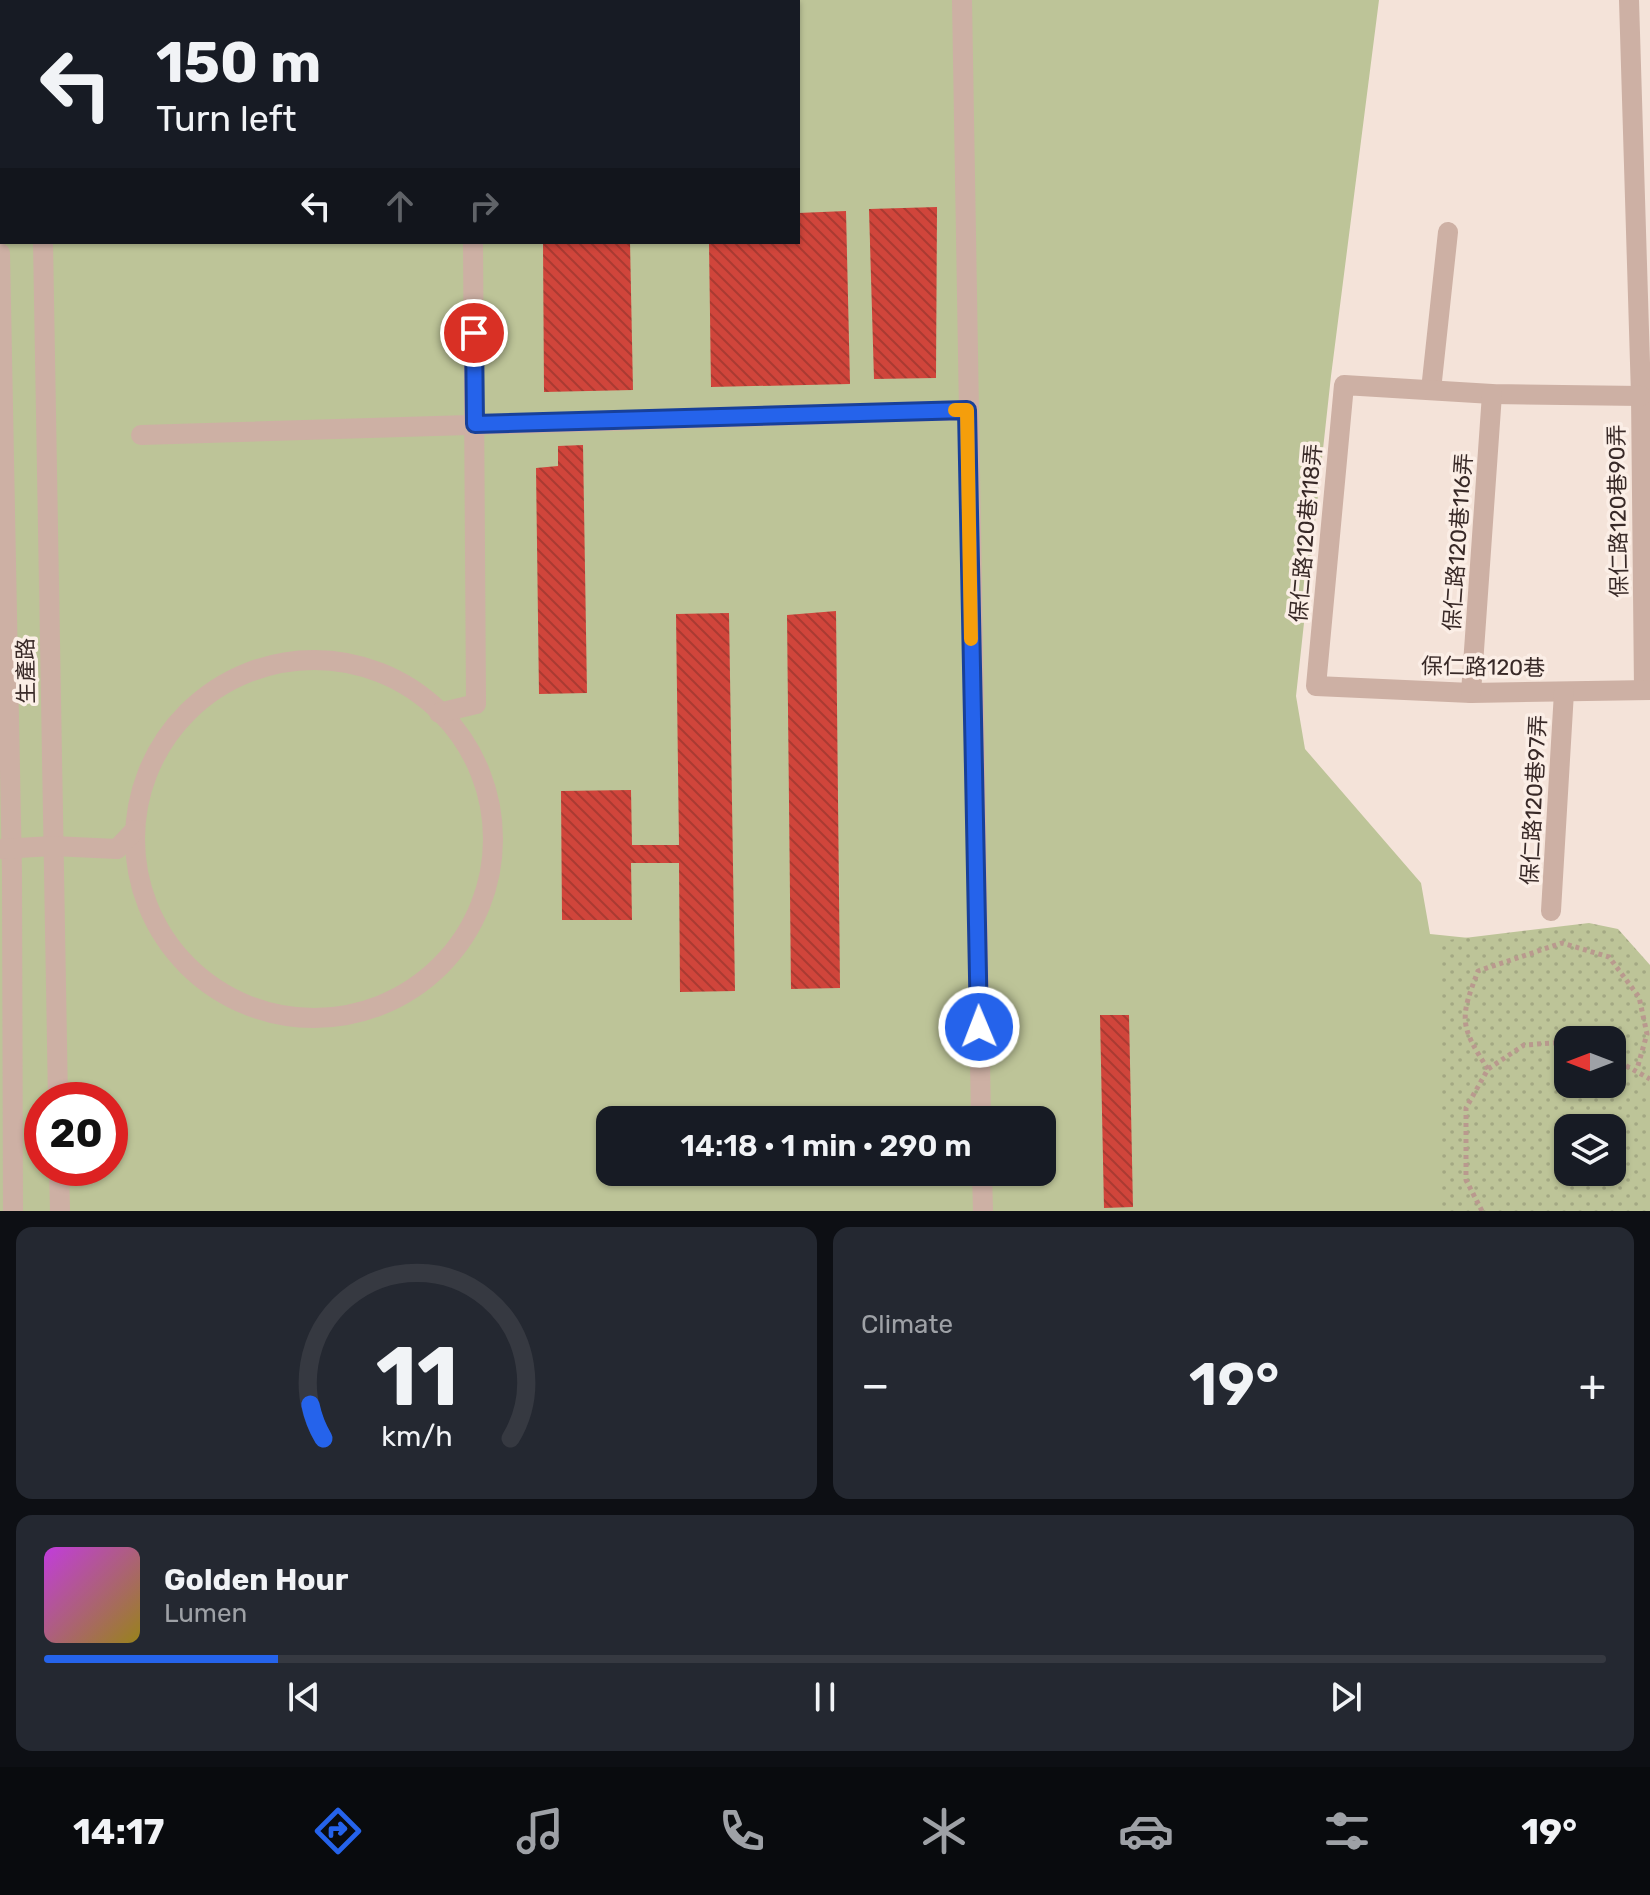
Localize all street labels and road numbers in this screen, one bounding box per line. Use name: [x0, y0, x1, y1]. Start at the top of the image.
street label: 保仁路120巷90弄: [1603, 424, 1633, 598]
street label: 保仁路120巷118弄: [1285, 443, 1327, 623]
street label: 保仁路120巷116弄: [1438, 452, 1478, 632]
street label: 生產路: [12, 638, 40, 704]
street label: 保仁路120巷: [1421, 652, 1545, 682]
street label: 保仁路120巷97弄: [1516, 714, 1552, 886]

